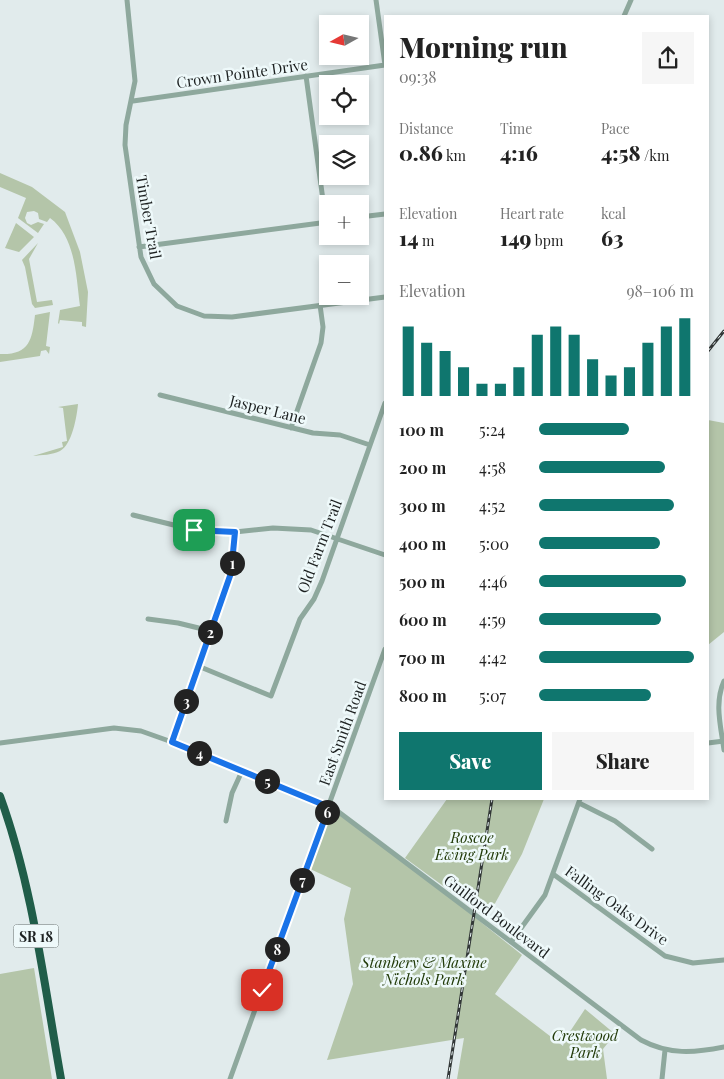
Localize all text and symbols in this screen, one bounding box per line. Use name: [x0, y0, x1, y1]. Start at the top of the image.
north arrow: [319, 15, 369, 65]
map controls: [319, 15, 369, 305]
text: Morning run: [399, 28, 568, 65]
button: share: [642, 32, 694, 84]
street label: Crown Pointe Drive: [175, 54, 309, 92]
text: 09:38: [399, 66, 437, 87]
button: locate: [319, 75, 369, 125]
text: Distance: [399, 119, 454, 138]
text: Time: [500, 119, 532, 138]
text: Pace: [601, 119, 630, 138]
button: layers: [319, 135, 369, 185]
text: 0.86: [399, 138, 443, 166]
text: 4:16: [500, 138, 538, 166]
text: 4:58: [601, 138, 641, 166]
text: km: [443, 146, 466, 165]
text: /km: [641, 146, 669, 165]
street label: Timber Trail: [132, 173, 166, 261]
button: +: [319, 195, 369, 245]
text: Elevation: [399, 204, 457, 223]
text: Heart rate: [500, 204, 564, 223]
text: kcal: [601, 204, 626, 223]
text: 14: [399, 223, 418, 251]
text: 149: [500, 223, 531, 251]
text: 63: [601, 223, 624, 251]
text: m: [418, 231, 434, 250]
text: bpm: [531, 231, 563, 250]
button: −: [319, 255, 369, 305]
text: Elevation: [399, 280, 466, 301]
text: 98–106 m: [626, 280, 694, 301]
street label: Jasper Lane: [227, 390, 308, 428]
text: 100 m: [399, 419, 444, 440]
text: 5:24: [479, 419, 505, 440]
text: 200 m: [399, 457, 446, 478]
text: 4:58: [479, 457, 506, 478]
text: 300 m: [399, 495, 446, 516]
text: 4:52: [479, 495, 505, 516]
street label: Old Farm Trail: [292, 496, 346, 596]
pin: [173, 509, 215, 551]
icon: arrive: [180, 516, 208, 544]
text: 400 m: [399, 533, 446, 554]
text: 5:00: [479, 533, 509, 554]
pin: 1: [220, 550, 244, 576]
text: 1: [230, 554, 235, 573]
text: 500 m: [399, 571, 445, 592]
text: 4:46: [479, 571, 507, 592]
text: 600 m: [399, 609, 447, 630]
text: 4:59: [479, 609, 506, 630]
pin: 2: [198, 620, 222, 644]
text: 2: [207, 623, 214, 642]
text: 700 m: [399, 647, 445, 668]
text: 4:42: [479, 647, 507, 668]
street label: East Smith Road: [314, 678, 370, 788]
text: 800 m: [399, 685, 447, 706]
text: 5:07: [479, 685, 506, 706]
pin: 3: [174, 688, 198, 714]
text: 3: [183, 692, 190, 711]
button: Save: [399, 732, 542, 790]
button: Share: [552, 732, 694, 790]
pin: 4: [186, 740, 212, 766]
text: 4: [196, 744, 203, 763]
pin: 5: [254, 768, 280, 794]
text: 5: [264, 772, 271, 791]
pin: 6: [314, 800, 340, 824]
text: 6: [324, 803, 331, 822]
park label: Roscoe Ewing Park: [434, 827, 509, 864]
street label: Falling Oaks Drive: [561, 861, 673, 949]
pin: 7: [290, 868, 314, 892]
street label: Guilford Boulevard: [440, 870, 554, 963]
text: 7: [299, 871, 306, 890]
road number: SR 18: [14, 924, 58, 948]
pin: 8: [264, 936, 290, 962]
text: 8: [274, 940, 281, 959]
park label: Stanbery & Maxine Nichols Park: [360, 952, 487, 989]
pin: [241, 969, 283, 1011]
icon: check: [248, 976, 276, 1004]
park label: Crestwood Park: [552, 1025, 619, 1062]

